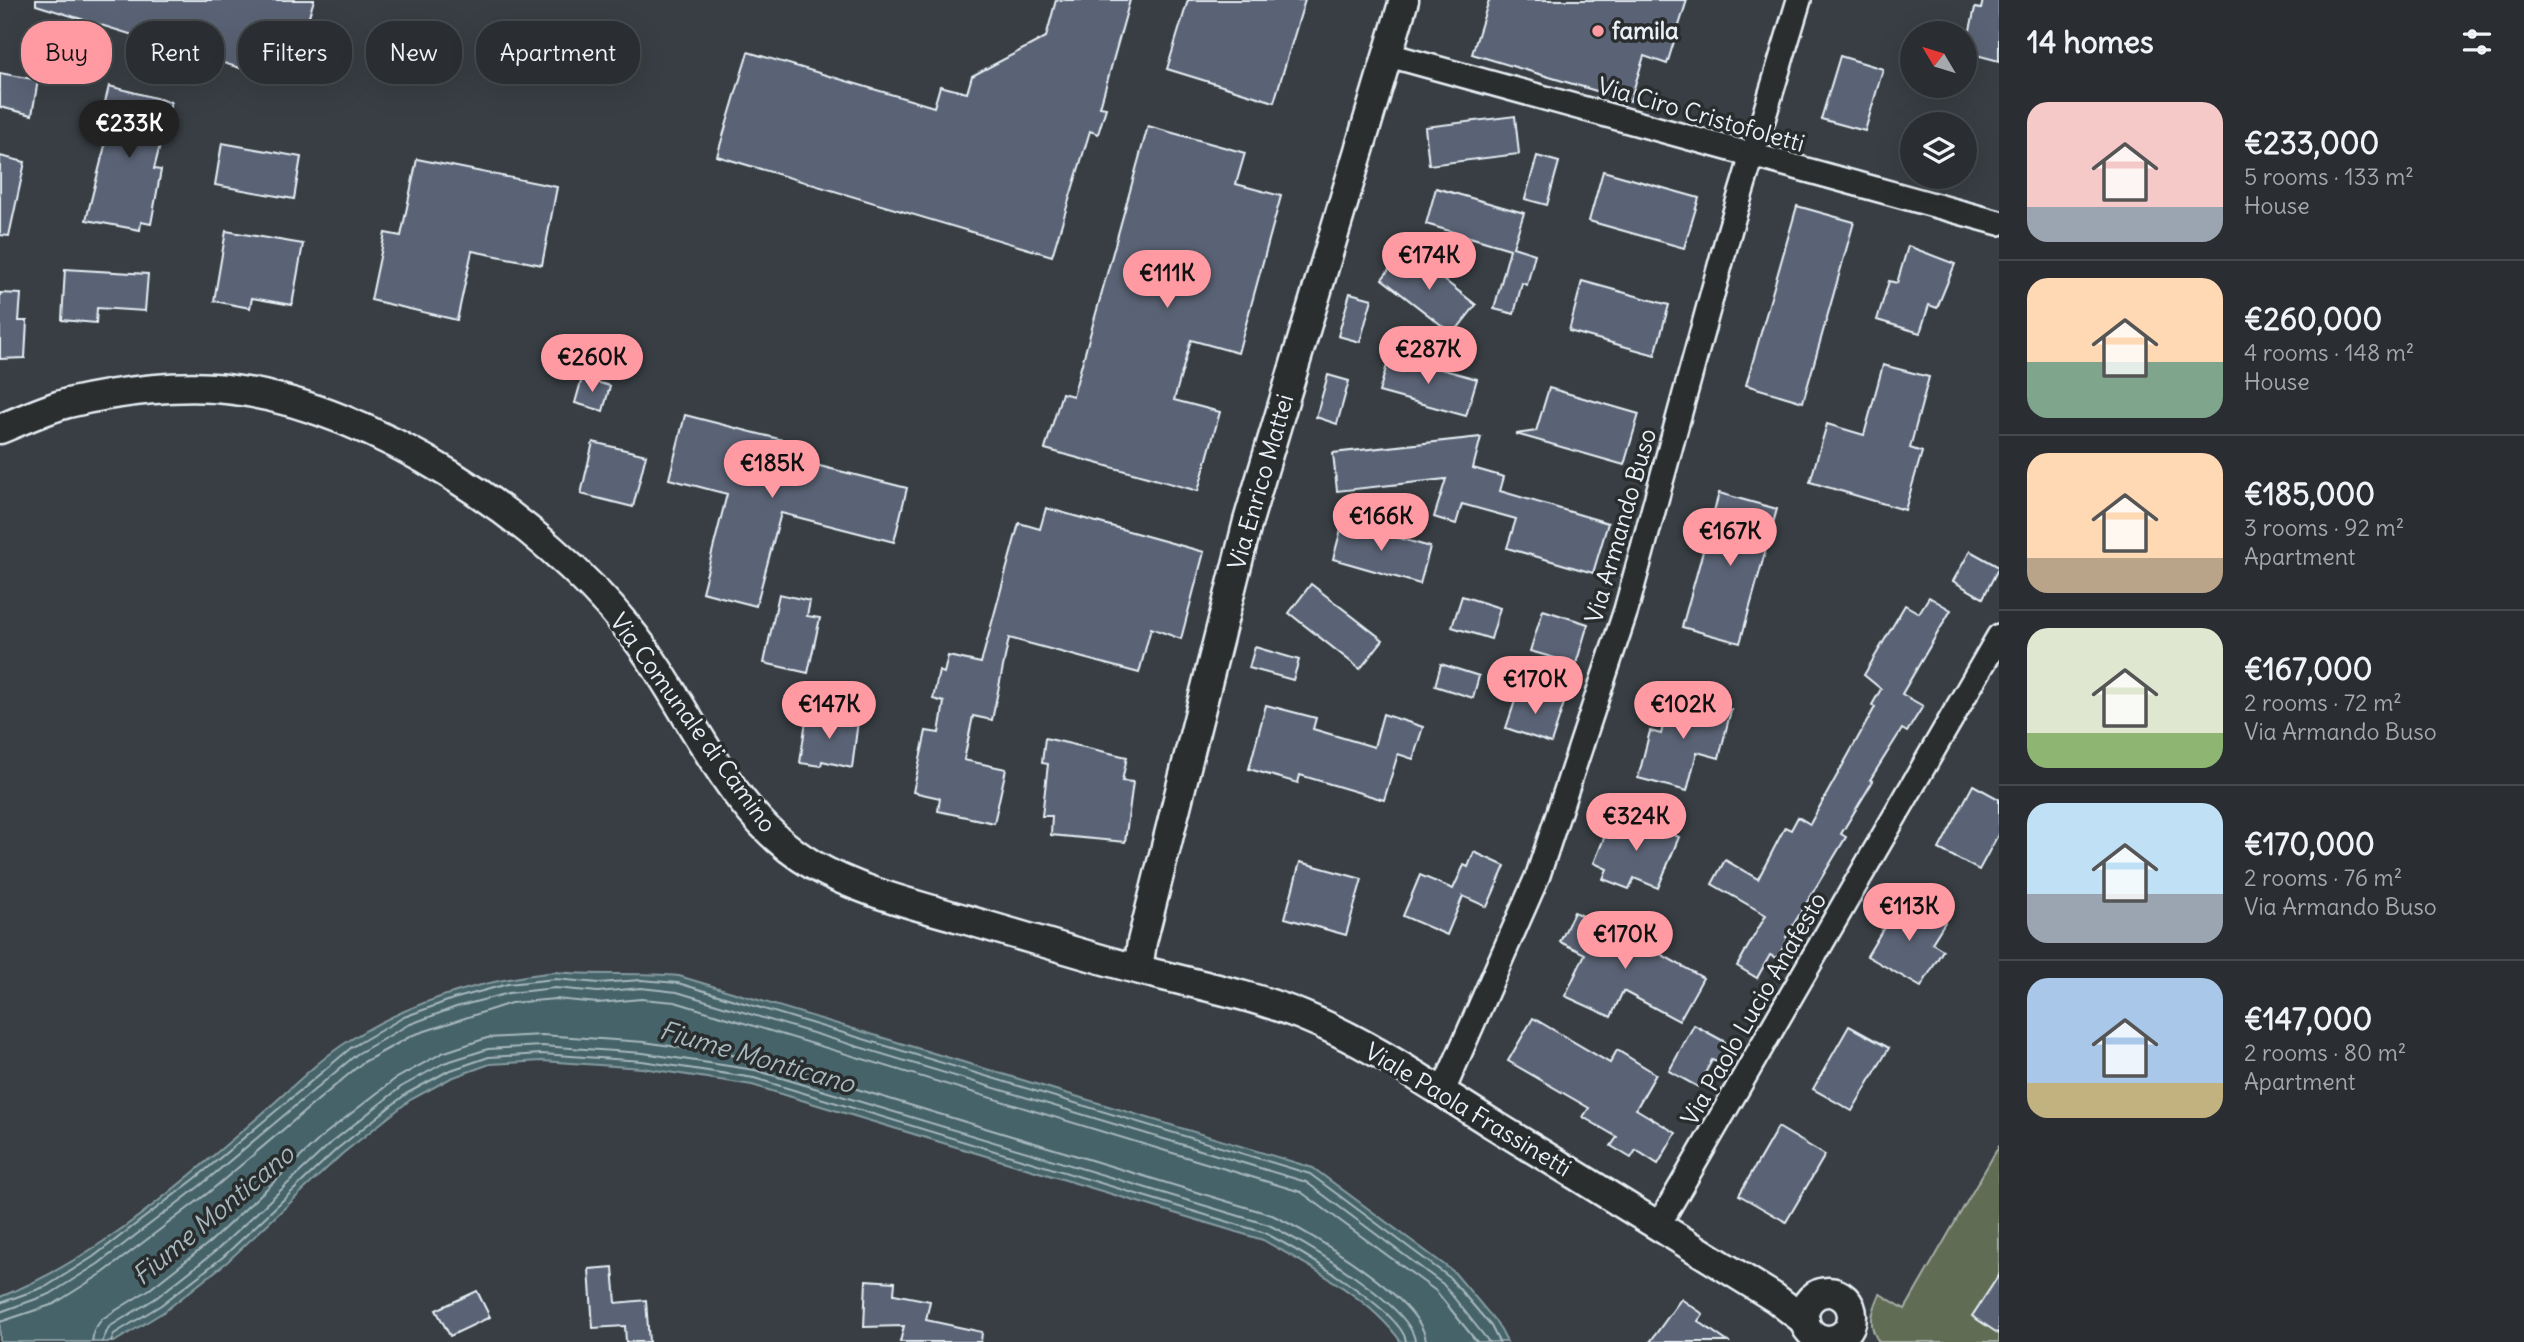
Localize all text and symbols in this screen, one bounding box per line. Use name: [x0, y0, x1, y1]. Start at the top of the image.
place label: famila: [1612, 15, 1679, 45]
chip: Buy: [21, 21, 112, 84]
chip: Rent: [126, 21, 224, 84]
chip: Filters: [238, 21, 352, 84]
chip: New: [366, 21, 462, 84]
chip: Apartment: [476, 21, 640, 84]
north arrow: [1900, 21, 1978, 98]
map controls: [1900, 21, 1977, 189]
marker: famila: [1590, 23, 1606, 39]
text: 14 homes: [2027, 23, 2154, 61]
icon: filters: [2458, 23, 2496, 61]
street label: Via Ciro Cristofoletti: [1594, 70, 1808, 158]
pin: €233K: [80, 100, 178, 160]
text: €233K: [95, 108, 163, 137]
button: layers: [1900, 112, 1977, 189]
text: €233,000: [2244, 124, 2379, 162]
icon: home: [2083, 130, 2167, 214]
text: 5 rooms · 133 m²: [2244, 162, 2414, 191]
text: House: [2244, 191, 2310, 220]
pin: €174K: [1380, 232, 1478, 292]
text: €174K: [1398, 240, 1460, 269]
pin: €111K: [1118, 250, 1216, 310]
text: €111K: [1139, 258, 1195, 287]
text: €260,000: [2244, 300, 2382, 338]
icon: home: [2083, 306, 2167, 390]
pin: €287K: [1379, 326, 1477, 386]
pin: €260K: [543, 334, 641, 394]
text: €287K: [1395, 334, 1461, 363]
text: 4 rooms · 148 m²: [2244, 338, 2414, 367]
text: €260K: [557, 342, 627, 371]
text: House: [2244, 367, 2310, 396]
street label: Via Enrico Mattei: [1221, 390, 1299, 573]
street label: Via Armando Buso: [1578, 425, 1662, 627]
pin: €185K: [723, 440, 821, 500]
text: €185K: [740, 448, 804, 477]
text: €185,000: [2244, 475, 2375, 513]
icon: home: [2083, 481, 2167, 565]
pin: €166K: [1332, 494, 1430, 553]
text: €166K: [1349, 501, 1413, 530]
pin: €167K: [1681, 508, 1779, 568]
text: 3 rooms · 92 m²: [2244, 513, 2404, 542]
text: €167K: [1699, 516, 1761, 545]
text: Apartment: [2244, 542, 2356, 571]
street label: Via Comunale di Camino: [604, 607, 783, 838]
text: €167,000: [2244, 650, 2372, 688]
pin: €170K: [1486, 656, 1584, 716]
icon: home: [2083, 656, 2167, 740]
text: €170K: [1503, 664, 1567, 693]
pin: €147K: [780, 682, 878, 741]
pin: €102K: [1634, 682, 1732, 741]
text: 2 rooms · 72 m²: [2244, 688, 2402, 717]
text: €147K: [798, 689, 860, 718]
text: €102K: [1650, 689, 1716, 718]
text: Via Armando Buso: [2244, 717, 2437, 746]
pin: €324K: [1587, 794, 1685, 853]
text: €324K: [1602, 801, 1670, 830]
text: €170,000: [2244, 825, 2375, 863]
icon: home: [2083, 831, 2167, 915]
text: 2 rooms · 76 m²: [2244, 863, 2402, 892]
pin: €113K: [1860, 884, 1958, 943]
street label: Via Paolo Lucio Anafesto: [1674, 886, 1832, 1131]
text: €113K: [1879, 891, 1939, 920]
text: Via Armando Buso: [2244, 892, 2437, 921]
pin: €170K: [1576, 912, 1674, 971]
text: €170K: [1593, 919, 1657, 948]
text: €147,000: [2244, 1000, 2372, 1038]
icon: home: [2083, 1006, 2167, 1090]
water label: Fiume Monticano: [656, 1013, 860, 1100]
street label: Viale Paola Frassinetti: [1360, 1036, 1577, 1183]
text: 2 rooms · 80 m²: [2244, 1038, 2406, 1067]
text: Apartment: [2244, 1067, 2356, 1096]
water label: Fiume Monticano: [125, 1136, 301, 1292]

